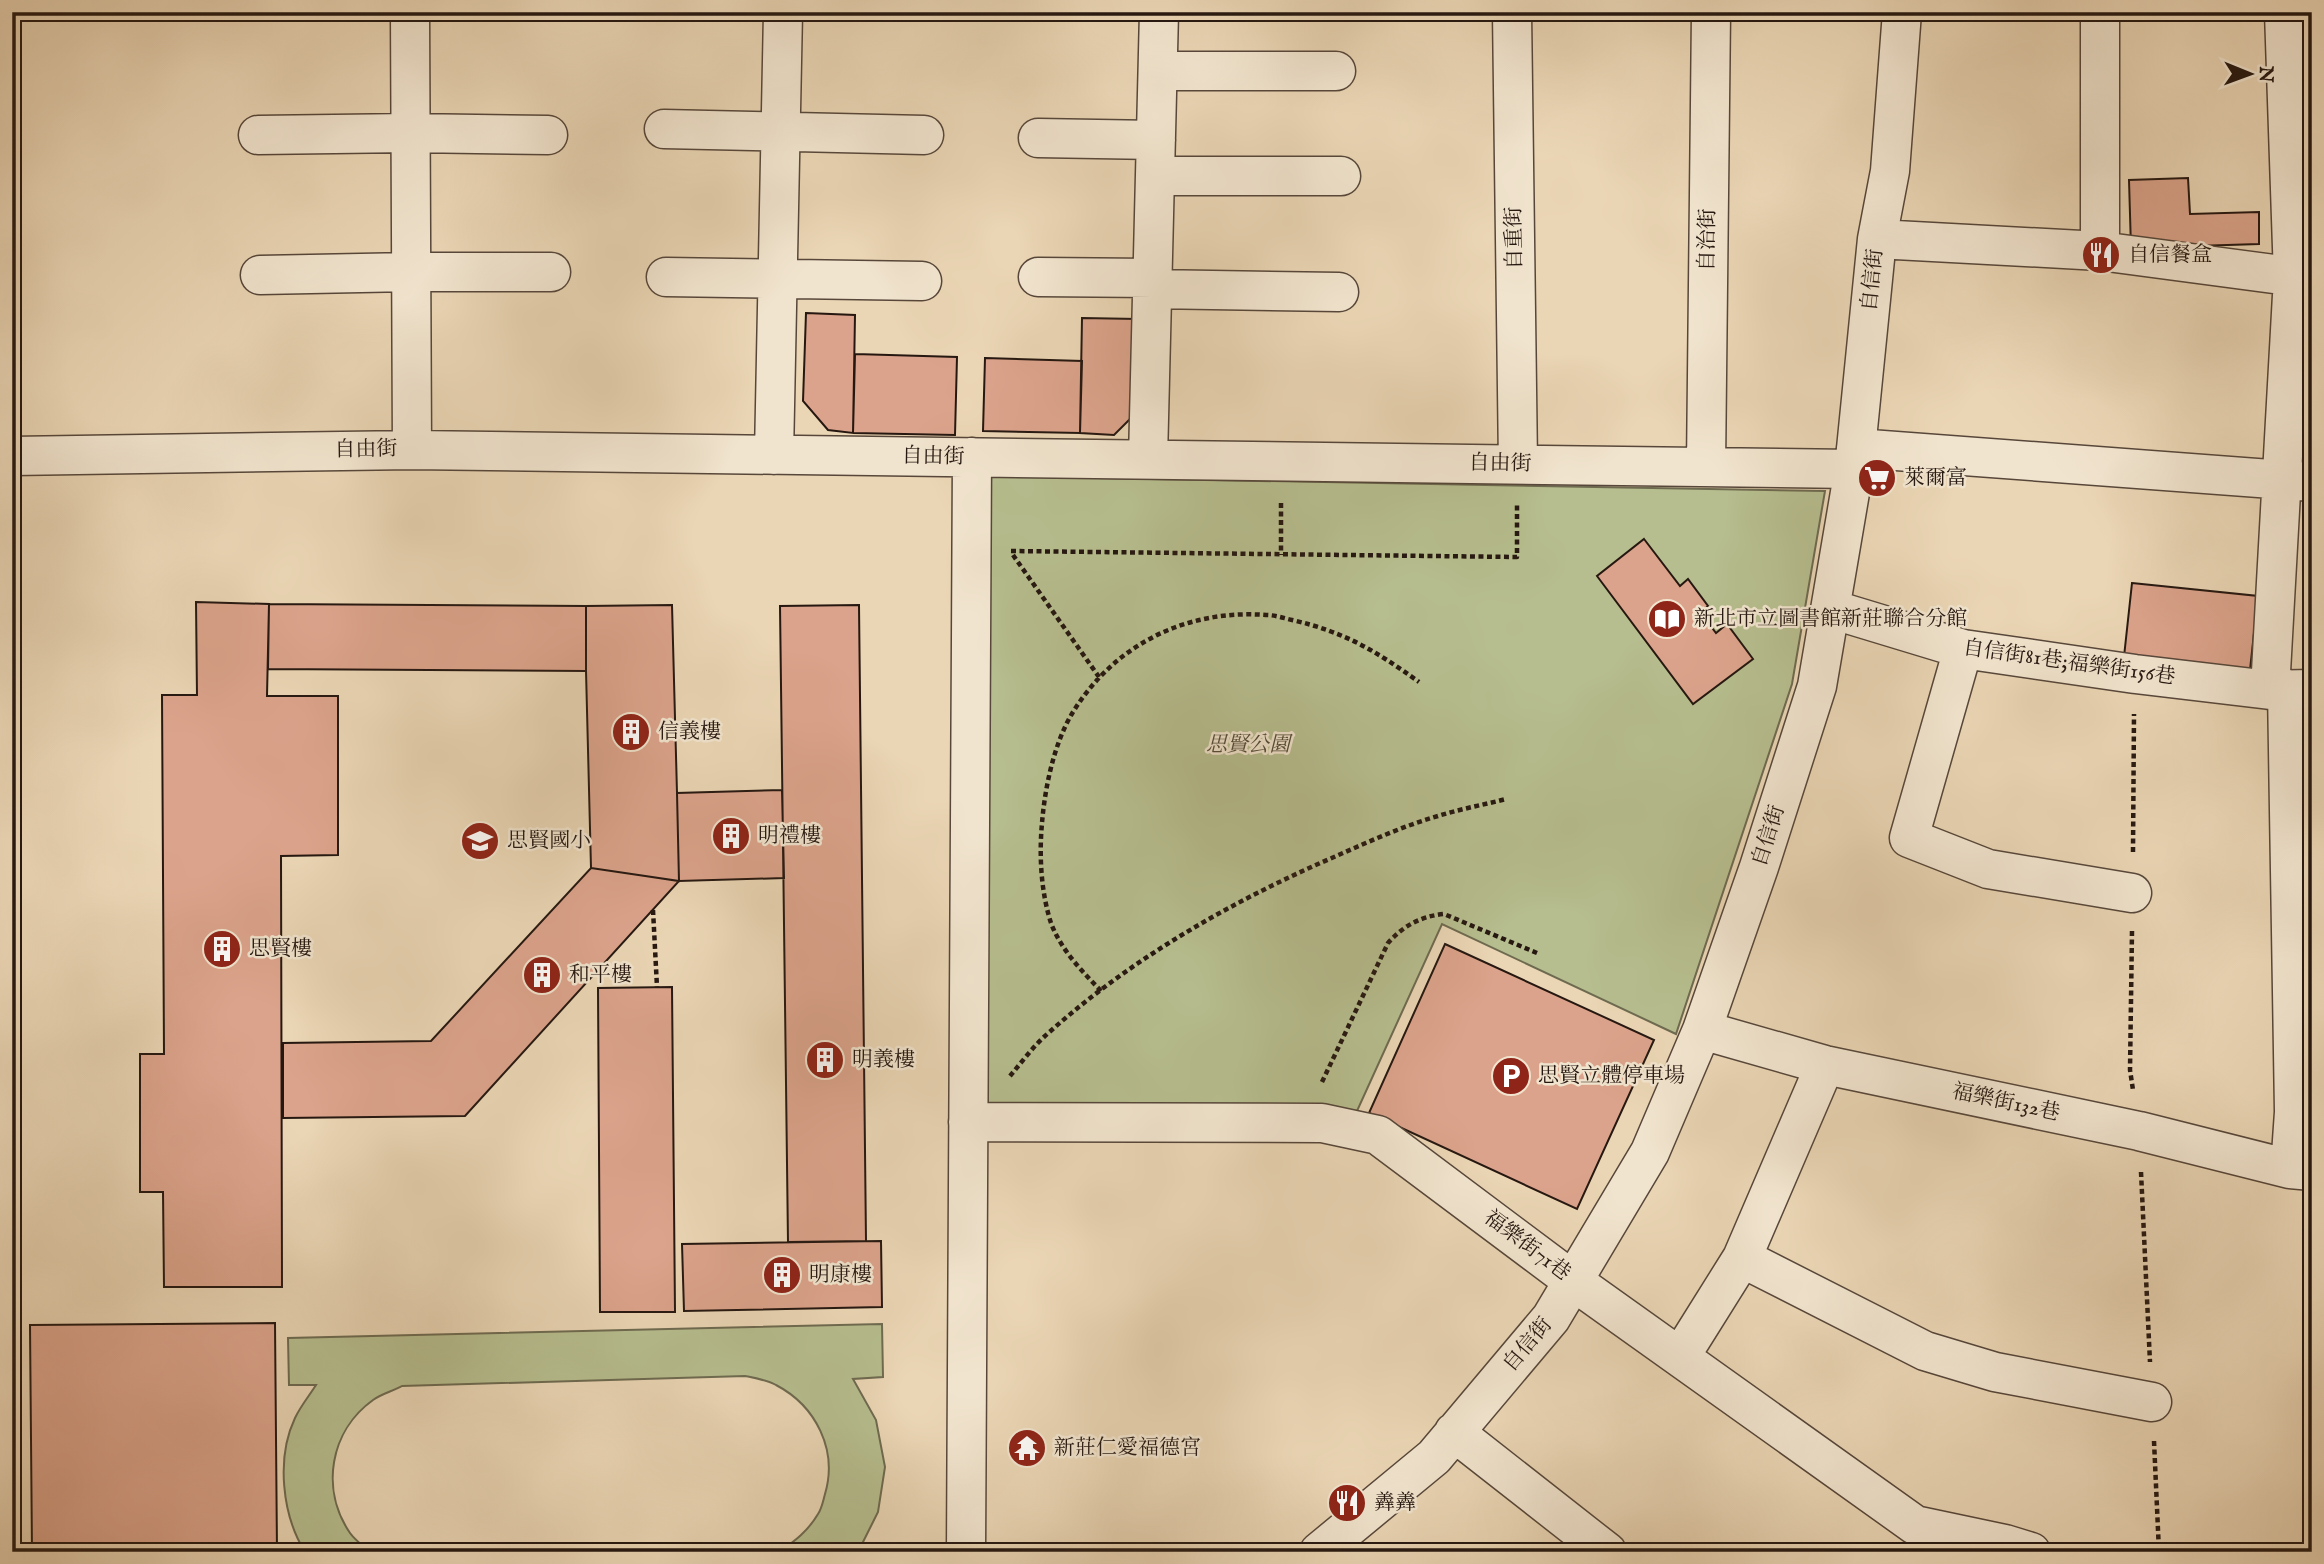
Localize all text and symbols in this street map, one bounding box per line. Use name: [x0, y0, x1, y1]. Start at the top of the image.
north arrow: [2216, 38, 2286, 108]
text: N: [2253, 65, 2277, 83]
street label: 自重街: [1501, 206, 1529, 270]
street label: 自治街: [1694, 208, 1722, 272]
restaurant icon: 自信餐盒: [2080, 234, 2122, 276]
place label: 自信餐盒: [2128, 242, 2212, 269]
street label: 自信街: [1856, 247, 1890, 313]
street label: 自由街: [334, 436, 398, 464]
street label: 自由街: [901, 443, 965, 471]
street label: 自由街: [1468, 450, 1532, 478]
supermarket icon: 萊爾富: [1856, 457, 1898, 499]
place label: 萊爾富: [1904, 465, 1967, 492]
library icon: 新北市立圖書館新莊聯合分館: [1646, 598, 1688, 640]
place label: 新北市立圖書館新莊聯合分館: [1694, 606, 1967, 633]
street label: 自信街81巷;福樂街156巷: [1961, 635, 2177, 691]
building icon: 信義樓: [610, 711, 652, 753]
place label: 信義樓: [658, 719, 721, 746]
park label: 思賢公園: [1206, 732, 1293, 759]
street label: 自信街: [1746, 802, 1792, 870]
building icon: 明禮樓: [710, 815, 752, 857]
school or university icon: 思賢國小: [459, 820, 501, 862]
place label: 明禮樓: [758, 823, 821, 850]
place label: 思賢國小: [507, 828, 591, 855]
building icon: 思賢樓: [201, 928, 243, 970]
place label: 思賢樓: [249, 936, 312, 963]
building icon: 和平樓: [521, 954, 563, 996]
place label: 和平樓: [569, 962, 632, 989]
building icon: 明義樓: [804, 1039, 846, 1081]
place label: 明義樓: [852, 1047, 915, 1074]
parking icon: 思賢立體停車場: [1490, 1055, 1532, 1097]
place label: 思賢立體停車場: [1538, 1063, 1685, 1090]
street label: 福樂街132巷: [1950, 1078, 2062, 1128]
street label: 福樂街71巷: [1478, 1205, 1576, 1287]
building icon: 明康樓: [761, 1254, 803, 1296]
place label: 明康樓: [809, 1262, 872, 1289]
street label: 自信街: [1497, 1312, 1559, 1378]
temple icon: 新莊仁愛福德宮: [1006, 1427, 1048, 1469]
place label: 新莊仁愛福德宮: [1054, 1435, 1201, 1462]
restaurant icon: 羴羴: [1326, 1482, 1368, 1524]
place label: 羴羴: [1374, 1490, 1416, 1517]

